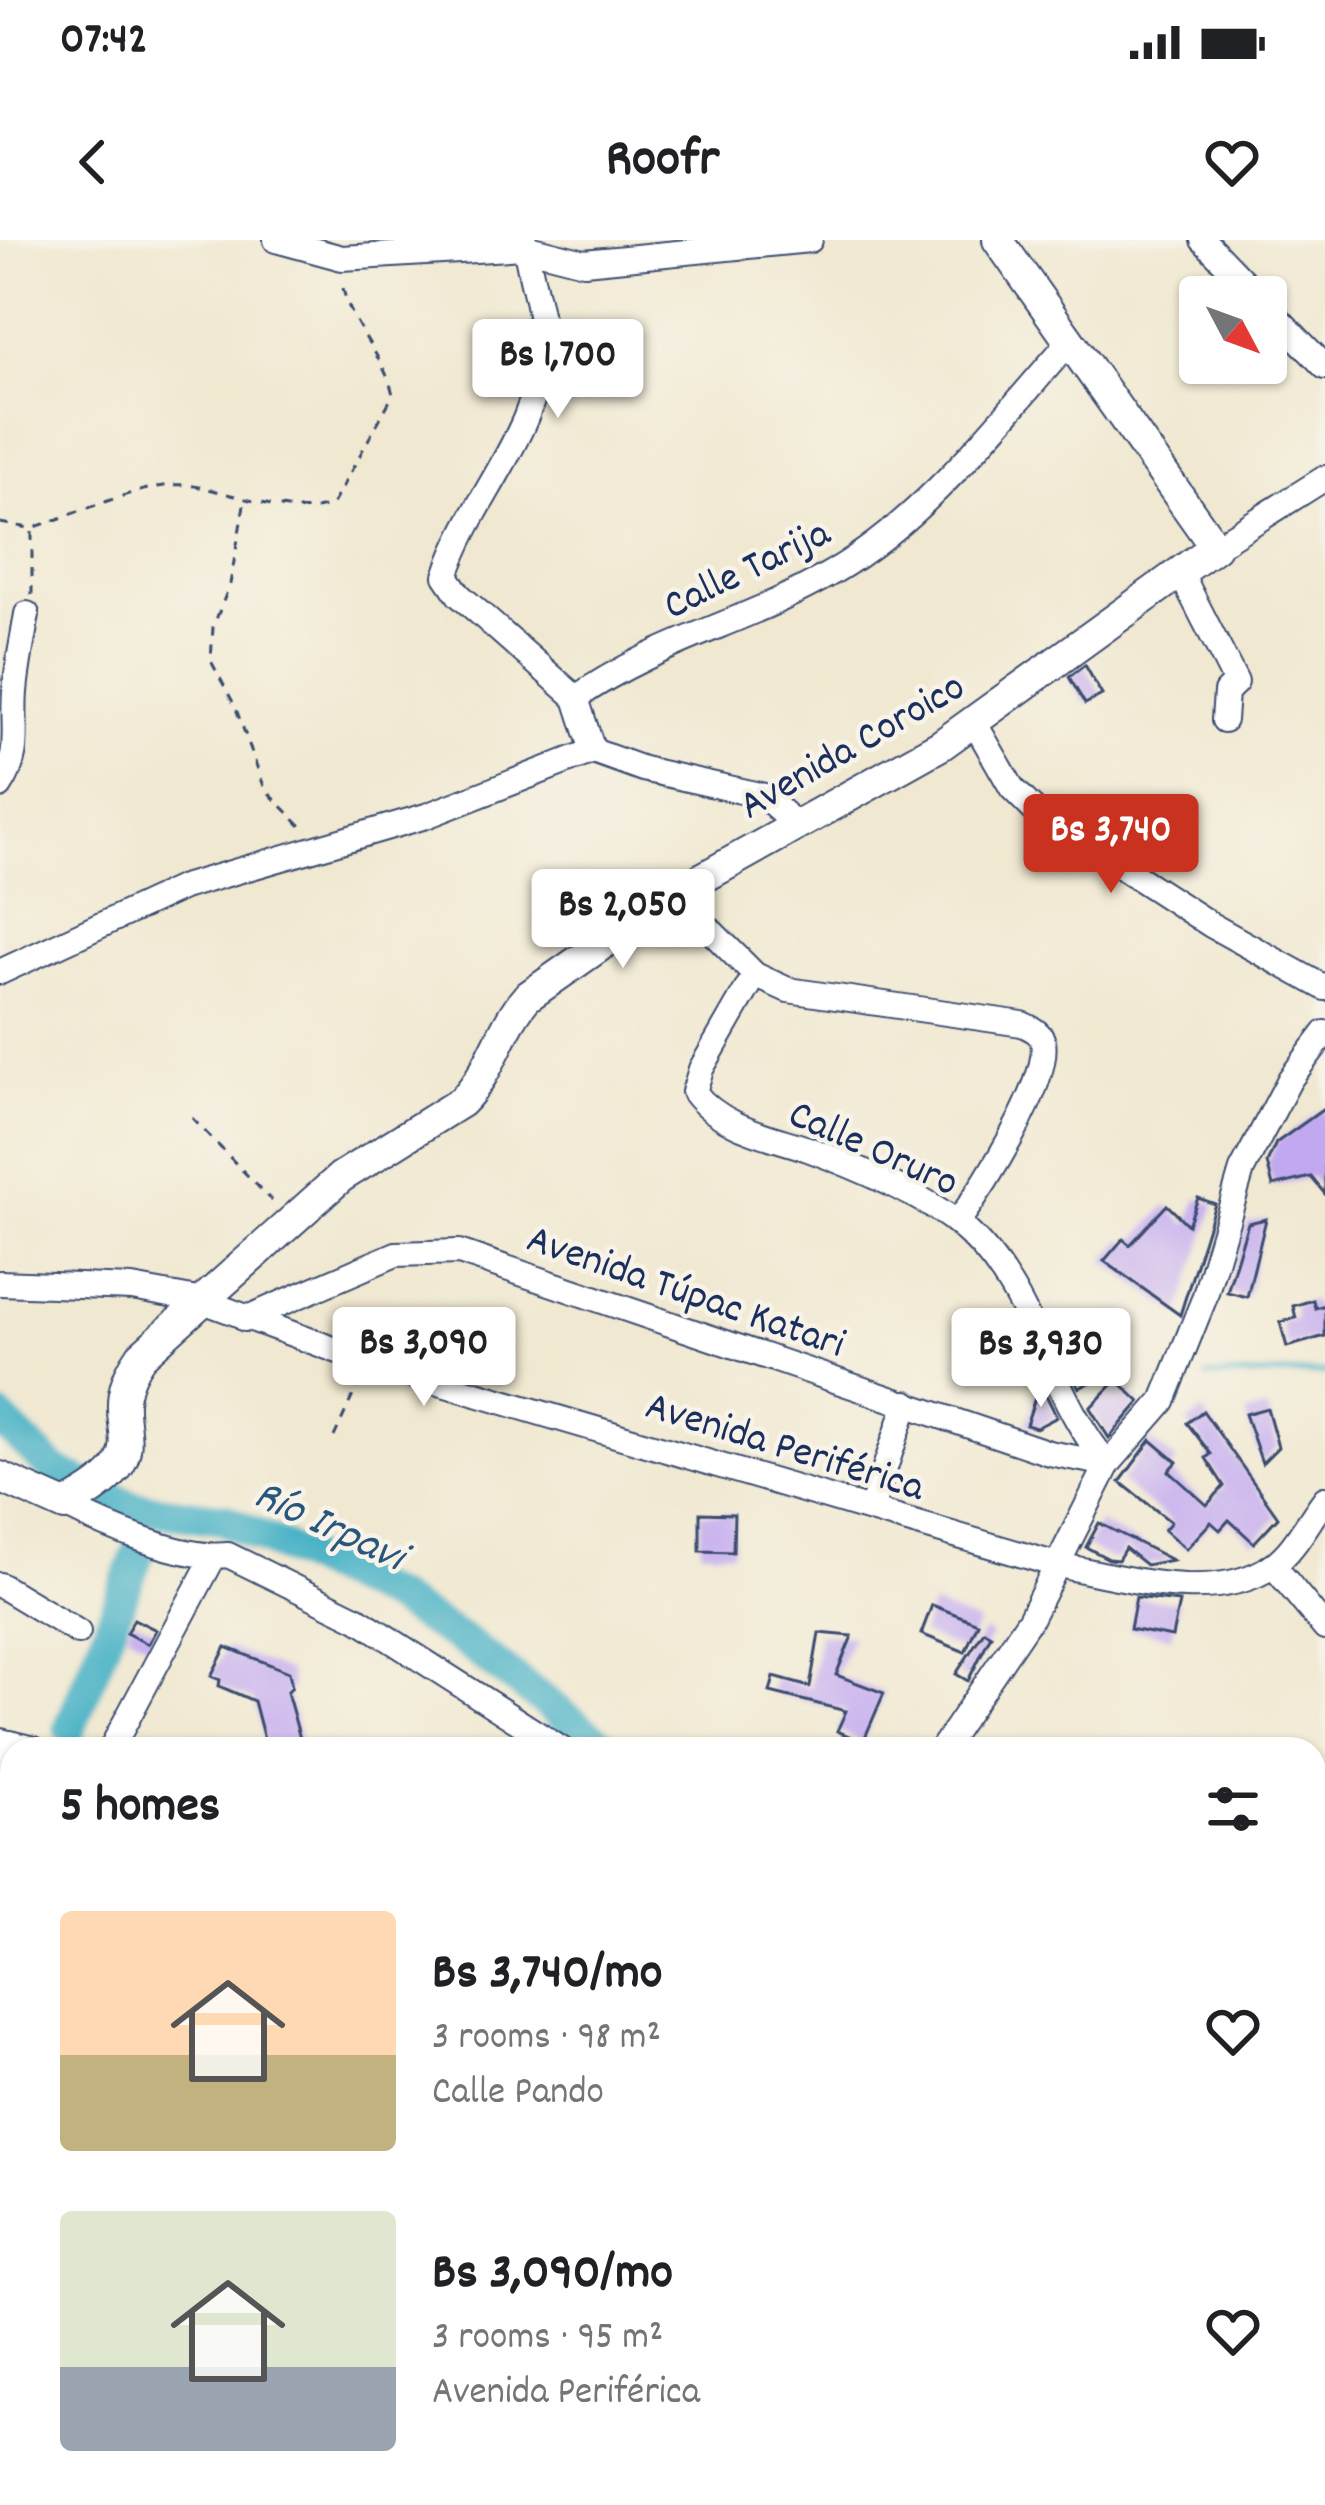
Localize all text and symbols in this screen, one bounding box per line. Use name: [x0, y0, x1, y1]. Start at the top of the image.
text: 07:42: [60, 10, 148, 74]
text: Roofr: [606, 124, 719, 201]
icon: back: [60, 129, 126, 195]
icon: heart: [1199, 129, 1265, 195]
north arrow: [1179, 276, 1287, 384]
map controls: [1179, 276, 1287, 384]
pin: Bs 1,700: [434, 319, 682, 421]
text: Bs 1,700: [499, 330, 617, 385]
street label: Calle Tarija: [654, 506, 843, 638]
street label: Avenida Coroico: [729, 660, 978, 838]
pin: Bs 3,740: [987, 794, 1235, 896]
text: Bs 3,740: [1051, 805, 1171, 860]
pin: Bs 2,050: [499, 869, 747, 971]
text: Bs 2,050: [559, 880, 687, 935]
street label: Calle Oruro: [777, 1087, 967, 1216]
street label: Avenida Túpac Katari: [517, 1212, 852, 1377]
pin: Bs 3,090: [300, 1307, 548, 1409]
pin: Bs 3,930: [917, 1308, 1165, 1410]
text: Bs 3,090: [360, 1318, 488, 1373]
text: Bs 3,930: [979, 1319, 1104, 1374]
street label: Avenida Periférica: [637, 1379, 932, 1521]
water label: Río Irpavi: [242, 1466, 420, 1594]
text: 5 homes: [60, 1773, 220, 1845]
icon: filters: [1200, 1776, 1266, 1842]
text: Bs 3,740/mo: [432, 1940, 662, 2012]
icon: home: [156, 1959, 300, 2103]
icon: heart: [1200, 1998, 1266, 2064]
text: 3 rooms · 98 m²: [432, 2012, 661, 2067]
text: Calle Pando: [432, 2067, 604, 2122]
text: Bs 3,090/mo: [432, 2240, 673, 2312]
icon: home: [156, 2259, 300, 2403]
icon: heart: [1200, 2298, 1266, 2364]
text: 3 rooms · 95 m²: [432, 2312, 663, 2367]
text: Avenida Periférica: [432, 2367, 700, 2422]

